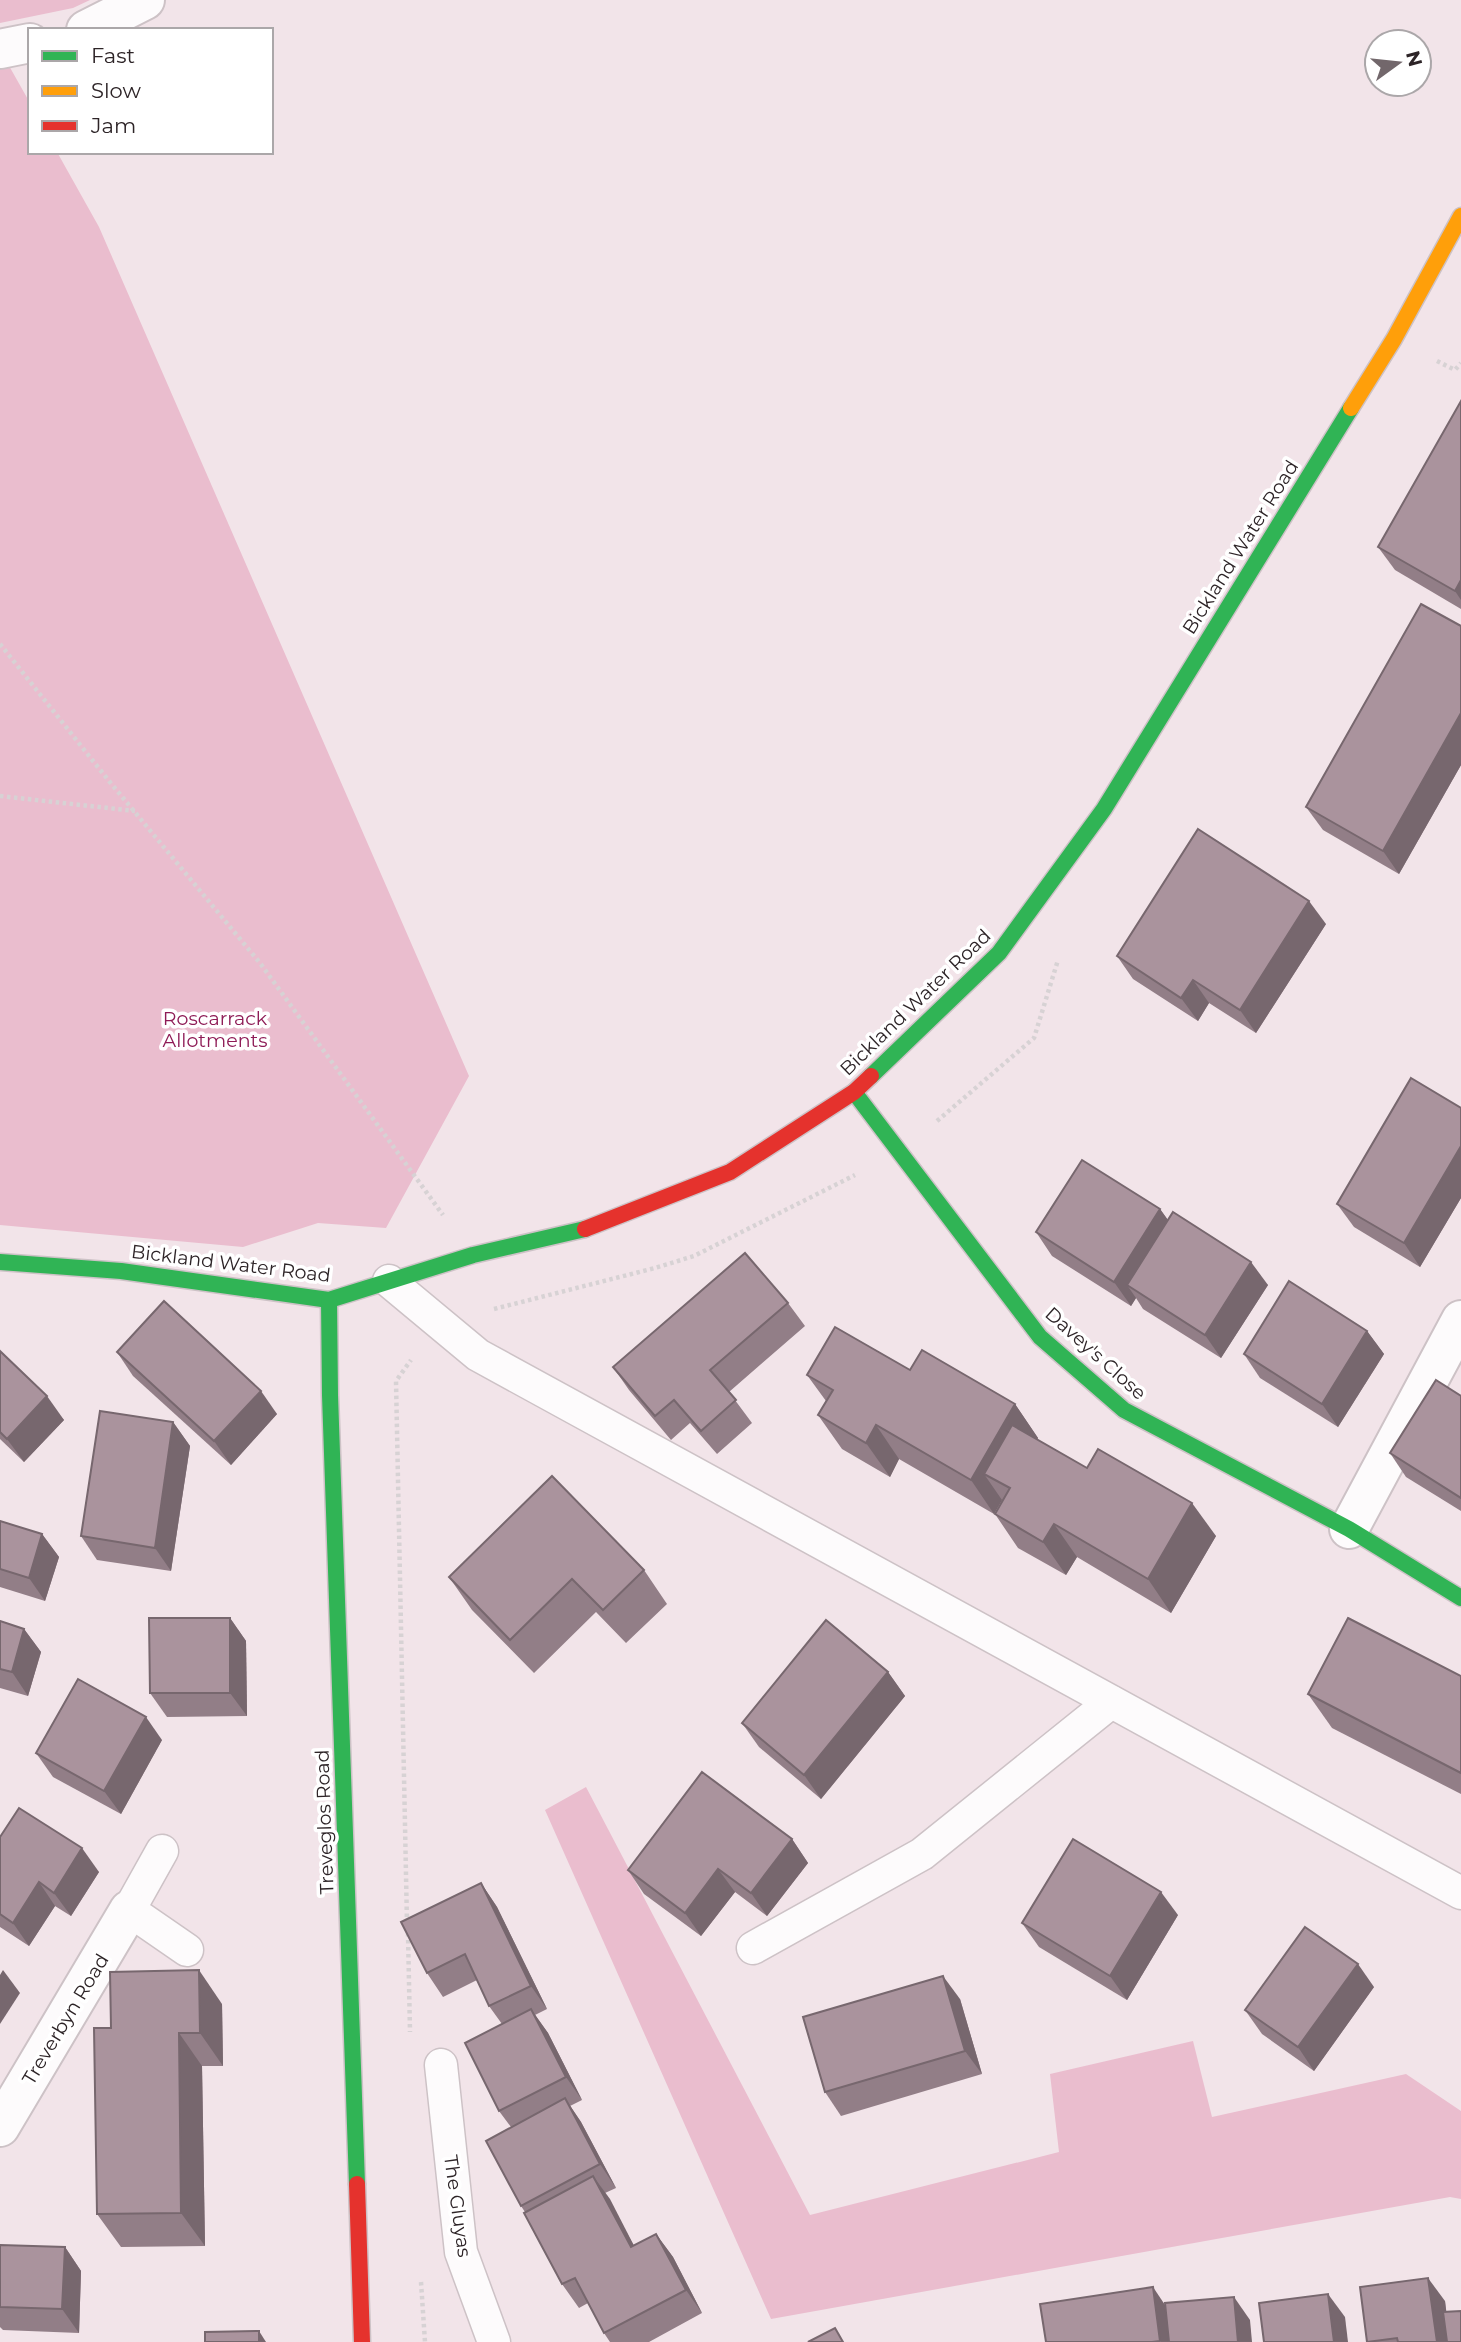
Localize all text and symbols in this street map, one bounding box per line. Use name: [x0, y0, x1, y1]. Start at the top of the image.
legend: [28, 28, 273, 154]
north arrow: [1363, 28, 1433, 98]
text: Fast: [91, 43, 135, 68]
text: N: [1401, 48, 1427, 69]
text: Slow: [91, 78, 141, 103]
text: Jam: [90, 113, 136, 138]
street label: Bickland Water Road: [1177, 456, 1303, 638]
street label: Bickland Water Road: [835, 924, 996, 1080]
park label: Roscarrack Allotments: [163, 1007, 268, 1052]
street label: Bickland Water Road: [130, 1240, 332, 1287]
street label: Davey's Close: [1041, 1302, 1151, 1405]
street label: Treveglos Road: [310, 1749, 339, 1895]
street label: Treverbyn Road: [17, 1950, 114, 2089]
street label: The Gluyas: [439, 2153, 476, 2259]

